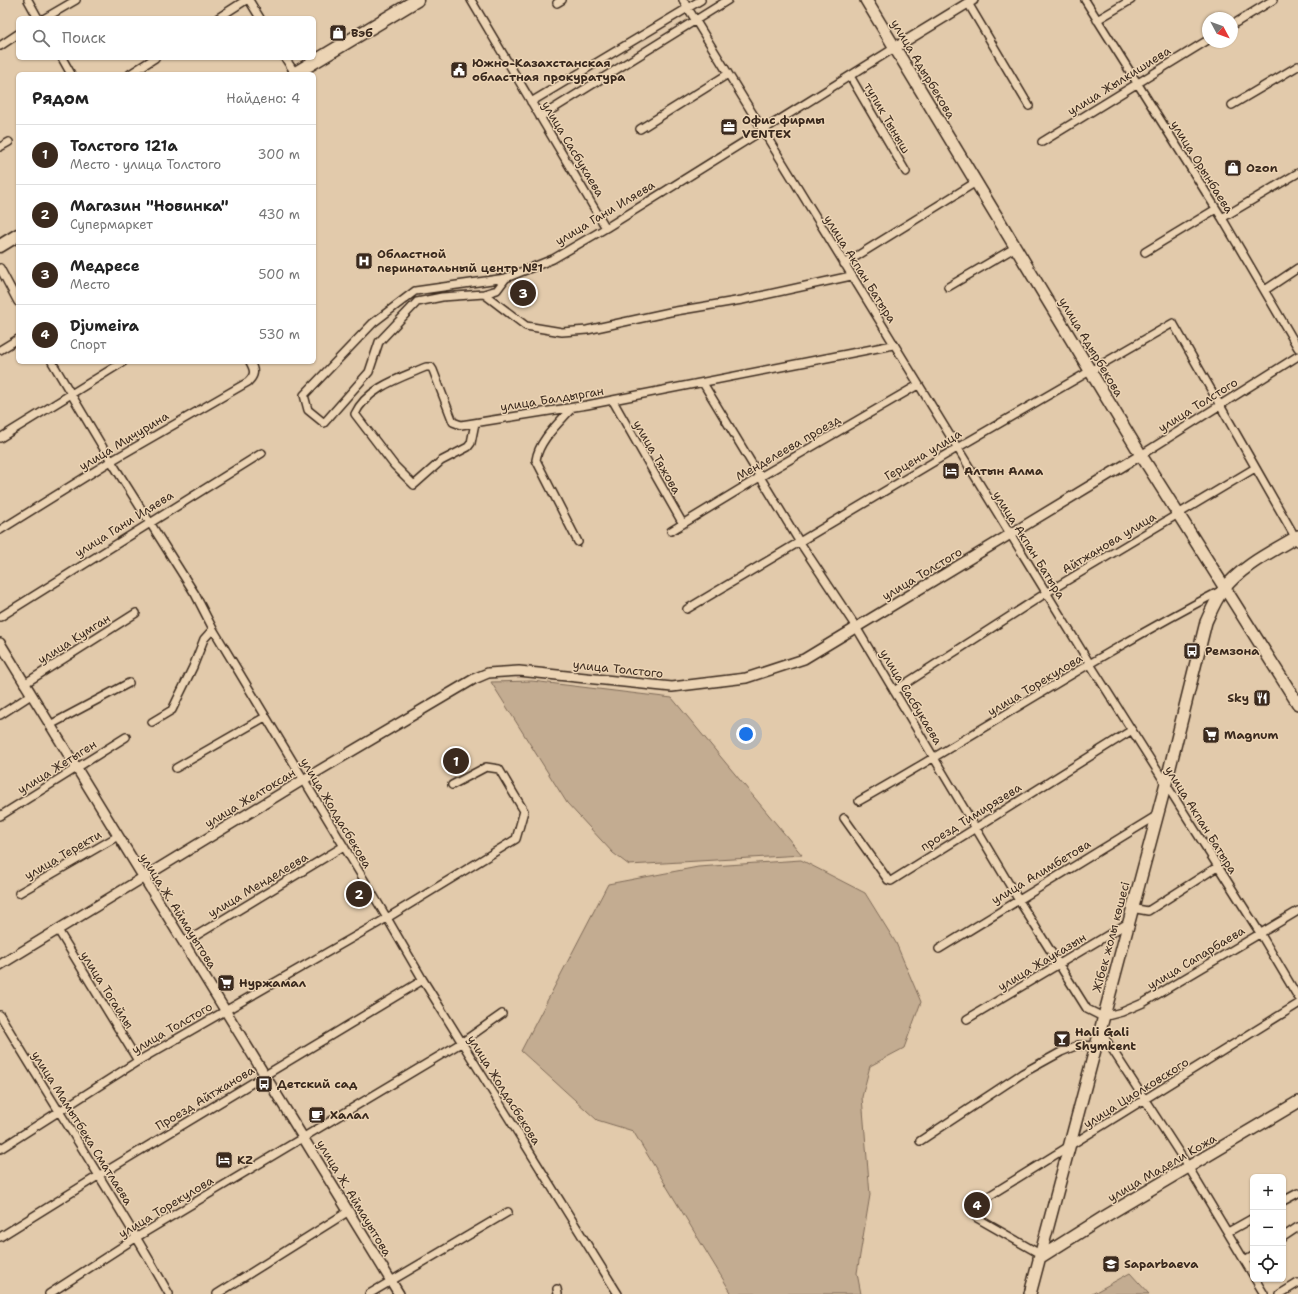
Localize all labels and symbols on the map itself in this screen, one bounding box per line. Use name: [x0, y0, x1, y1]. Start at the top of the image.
north arrow: [1202, 12, 1238, 48]
street label: улица Адырбекова: [887, 16, 959, 122]
shop icon: Вэб: [328, 23, 348, 43]
place label: Вэб: [351, 25, 373, 41]
street label: улица Жылкишиева: [1064, 42, 1174, 119]
place label: Южно-Казахстанская областная прокуратура: [472, 55, 626, 85]
public building icon: Южно-Казахстанская областная прокуратура: [449, 60, 469, 80]
street label: тупик Тыныш: [860, 80, 914, 156]
street label: улица Сасбукаева: [538, 98, 608, 200]
place label: Офис фирмы VENTEX: [742, 112, 825, 142]
office icon: Офис фирмы VENTEX: [719, 117, 739, 137]
street label: улица Орынбаева: [1167, 117, 1237, 217]
shop icon: Ozon: [1223, 158, 1243, 178]
place label: Ozon: [1246, 160, 1278, 176]
street label: улица Гани Иляева: [552, 177, 658, 249]
street label: улица Акпан Батыра: [820, 212, 900, 327]
place label: Областной перинатальный центр №1: [377, 246, 543, 276]
hospital icon: Областной перинатальный центр №1: [354, 251, 374, 271]
pin: 3: [510, 278, 536, 308]
street label: улица Адырбекова: [1055, 294, 1127, 400]
street label: улица Толстого: [1155, 374, 1241, 436]
street label: улица Балдырган: [499, 383, 605, 415]
street label: улица Мичурина: [76, 408, 172, 474]
street label: Менделеева проезд: [733, 411, 844, 485]
street label: улица Тяжова: [629, 417, 685, 497]
street label: Герцена улица: [882, 425, 965, 484]
hotel icon: Алтын Алма: [941, 461, 961, 481]
place label: Алтын Алма: [964, 463, 1044, 479]
street label: улица Гани Иляева: [72, 487, 177, 561]
street label: улица Акпан Батыра: [989, 488, 1069, 603]
street label: Айтжанова улица: [1059, 508, 1159, 577]
street label: улица Толстого: [879, 544, 965, 604]
street label: улица Кумган: [35, 610, 113, 668]
bus stop icon: Ремзона: [1182, 641, 1202, 661]
place label: Ремзона: [1205, 643, 1260, 659]
street label: улица Сасбукаева: [876, 646, 946, 748]
street label: улица Торекулова: [985, 650, 1086, 720]
street label: улица Толстого: [572, 656, 664, 682]
restaurant icon: Sky: [1252, 688, 1272, 708]
place label: Sky: [1227, 690, 1249, 706]
your location: [736, 724, 756, 744]
supermarket icon: Magnum: [1201, 725, 1221, 745]
place label: Magnum: [1224, 727, 1279, 743]
street label: улица Жетыген: [14, 736, 100, 798]
pin: 1: [443, 746, 469, 776]
street label: улица Жолдасбекова: [297, 755, 376, 872]
street label: улица Акпан Батыра: [1161, 763, 1241, 878]
street label: улица Желтоксан: [202, 765, 298, 831]
street label: проезд Тимирязева: [917, 779, 1025, 855]
street label: улица Теректи: [22, 826, 105, 884]
street label: улица Алимбетова: [988, 836, 1094, 908]
street label: улица Менделеева: [205, 849, 311, 921]
street label: улица Ж. Аймауытова: [136, 850, 220, 972]
pin: 2: [346, 879, 372, 909]
street label: Жібек жолы көшесі: [1089, 880, 1133, 994]
street label: улица Сапарбаева: [1144, 922, 1248, 993]
street label: улица Жауказын: [995, 929, 1089, 995]
street label: улица Тогайлы: [77, 948, 137, 1032]
supermarket icon: Нуржамал: [216, 973, 236, 993]
place label: Нуржамал: [239, 975, 307, 991]
street label: улица Толстого: [129, 998, 215, 1058]
place label: Hali Gali Shymkent: [1075, 1024, 1136, 1054]
bar icon: Hali Gali Shymkent: [1052, 1029, 1072, 1049]
street label: улица Жолдасбекова: [464, 1032, 545, 1148]
street label: улица Мамытбека Сматлаева: [28, 1048, 136, 1209]
street label: улица Циолковского: [1080, 1054, 1192, 1132]
street label: Проезд Айтжанова: [152, 1062, 258, 1134]
bus stop icon: Детский сад: [254, 1074, 274, 1094]
place label: Детский сад: [277, 1076, 358, 1092]
cafe icon: Халал: [307, 1105, 327, 1125]
place label: Халал: [330, 1107, 370, 1123]
street label: улица Мадели Кожа: [1105, 1130, 1220, 1206]
street label: улица Ж. Аймауытова: [313, 1137, 395, 1260]
hotel icon: KZ: [214, 1150, 234, 1170]
place label: KZ: [237, 1152, 253, 1168]
street label: улица Торекулова: [116, 1172, 217, 1242]
pin: 4: [964, 1190, 990, 1220]
school or university icon: Saparbaeva: [1101, 1254, 1121, 1274]
place label: Saparbaeva: [1124, 1256, 1199, 1272]

